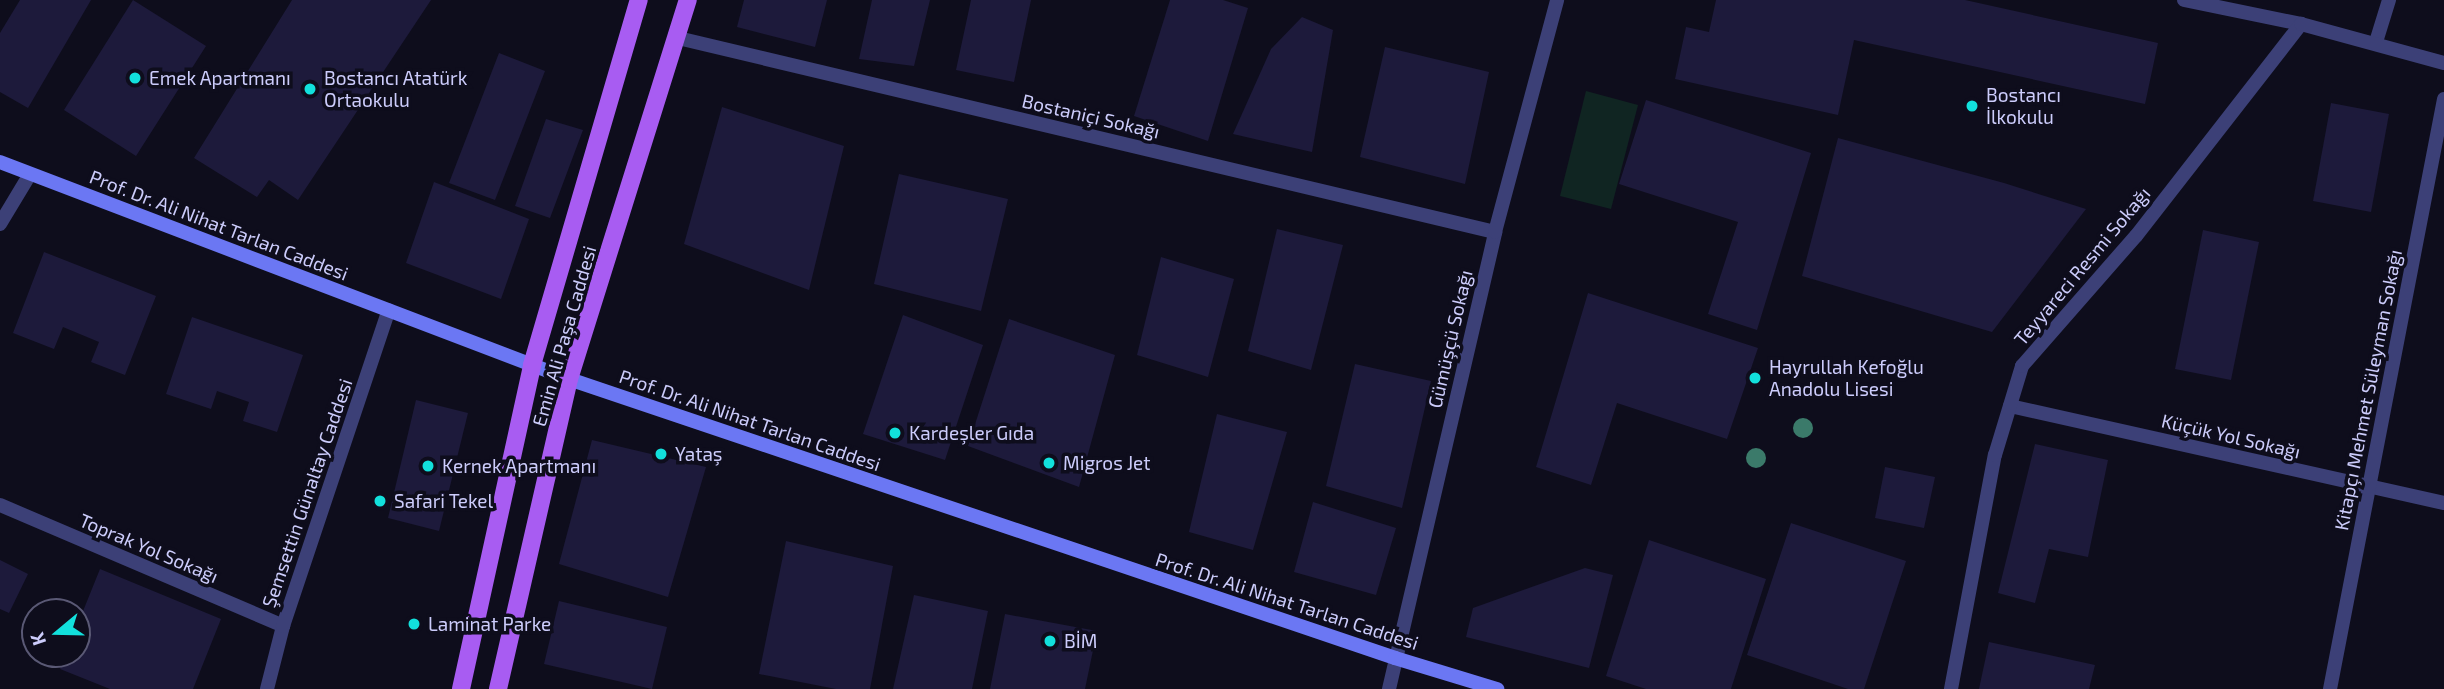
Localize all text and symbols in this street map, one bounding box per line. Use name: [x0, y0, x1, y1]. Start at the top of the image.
place label: Emek Apartmanı: [149, 67, 291, 89]
place label: Bostancı Atatürk Ortaokulu: [324, 67, 468, 111]
marker: Emek Apartmanı: [127, 70, 143, 86]
marker: Bostancı Atatürk Ortaokulu: [302, 81, 318, 97]
place label: Bostancı İlkokulu: [1986, 84, 2061, 128]
street label: Bostaniçi Sokağı: [1020, 89, 1162, 143]
marker: Bostancı İlkokulu: [1964, 98, 1980, 114]
street label: Prof. Dr. Ali Nihat Tarlan Caddesi: [86, 165, 352, 285]
street label: Teyyareci Resmi Sokağı: [2009, 182, 2155, 350]
street label: Emin Ali Paşa Caddesi: [527, 243, 601, 429]
street label: Kitapçı Mehmet Süleyman Sokağı: [2330, 248, 2406, 532]
street label: Gümüşçü Sokağı: [1423, 268, 1477, 410]
place label: Hayrullah Kefoğlu Anadolu Lisesi: [1769, 356, 1924, 400]
street label: Prof. Dr. Ali Nihat Tarlan Caddesi: [616, 364, 884, 476]
marker: Hayrullah Kefoğlu Anadolu Lisesi: [1747, 370, 1763, 386]
street label: Şemsettin Günaltay Caddesi: [257, 375, 357, 611]
street label: Küçük Yol Sokağı: [2159, 409, 2303, 463]
place label: Kardeşler Gıda: [909, 422, 1035, 444]
marker: Kardeşler Gıda: [887, 425, 903, 441]
place label: Yataş: [675, 443, 722, 465]
marker: Yataş: [653, 446, 669, 462]
place label: Migros Jet: [1063, 452, 1151, 474]
place label: Kernek Apartmanı: [442, 455, 597, 477]
marker: Migros Jet: [1041, 455, 1057, 471]
marker: Kernek Apartmanı: [420, 458, 436, 474]
place label: Safari Tekel: [394, 490, 494, 512]
marker: Safari Tekel: [372, 493, 388, 509]
street label: Toprak Yol Sokağı: [76, 508, 222, 588]
street label: Prof. Dr. Ali Nihat Tarlan Caddesi: [1152, 548, 1422, 654]
north arrow: [21, 598, 91, 668]
place label: Laminat Parke: [428, 613, 551, 635]
marker: Laminat Parke: [406, 616, 422, 632]
text: K: [25, 630, 50, 649]
place label: BİM: [1064, 630, 1097, 652]
marker: BİM: [1042, 633, 1058, 649]

